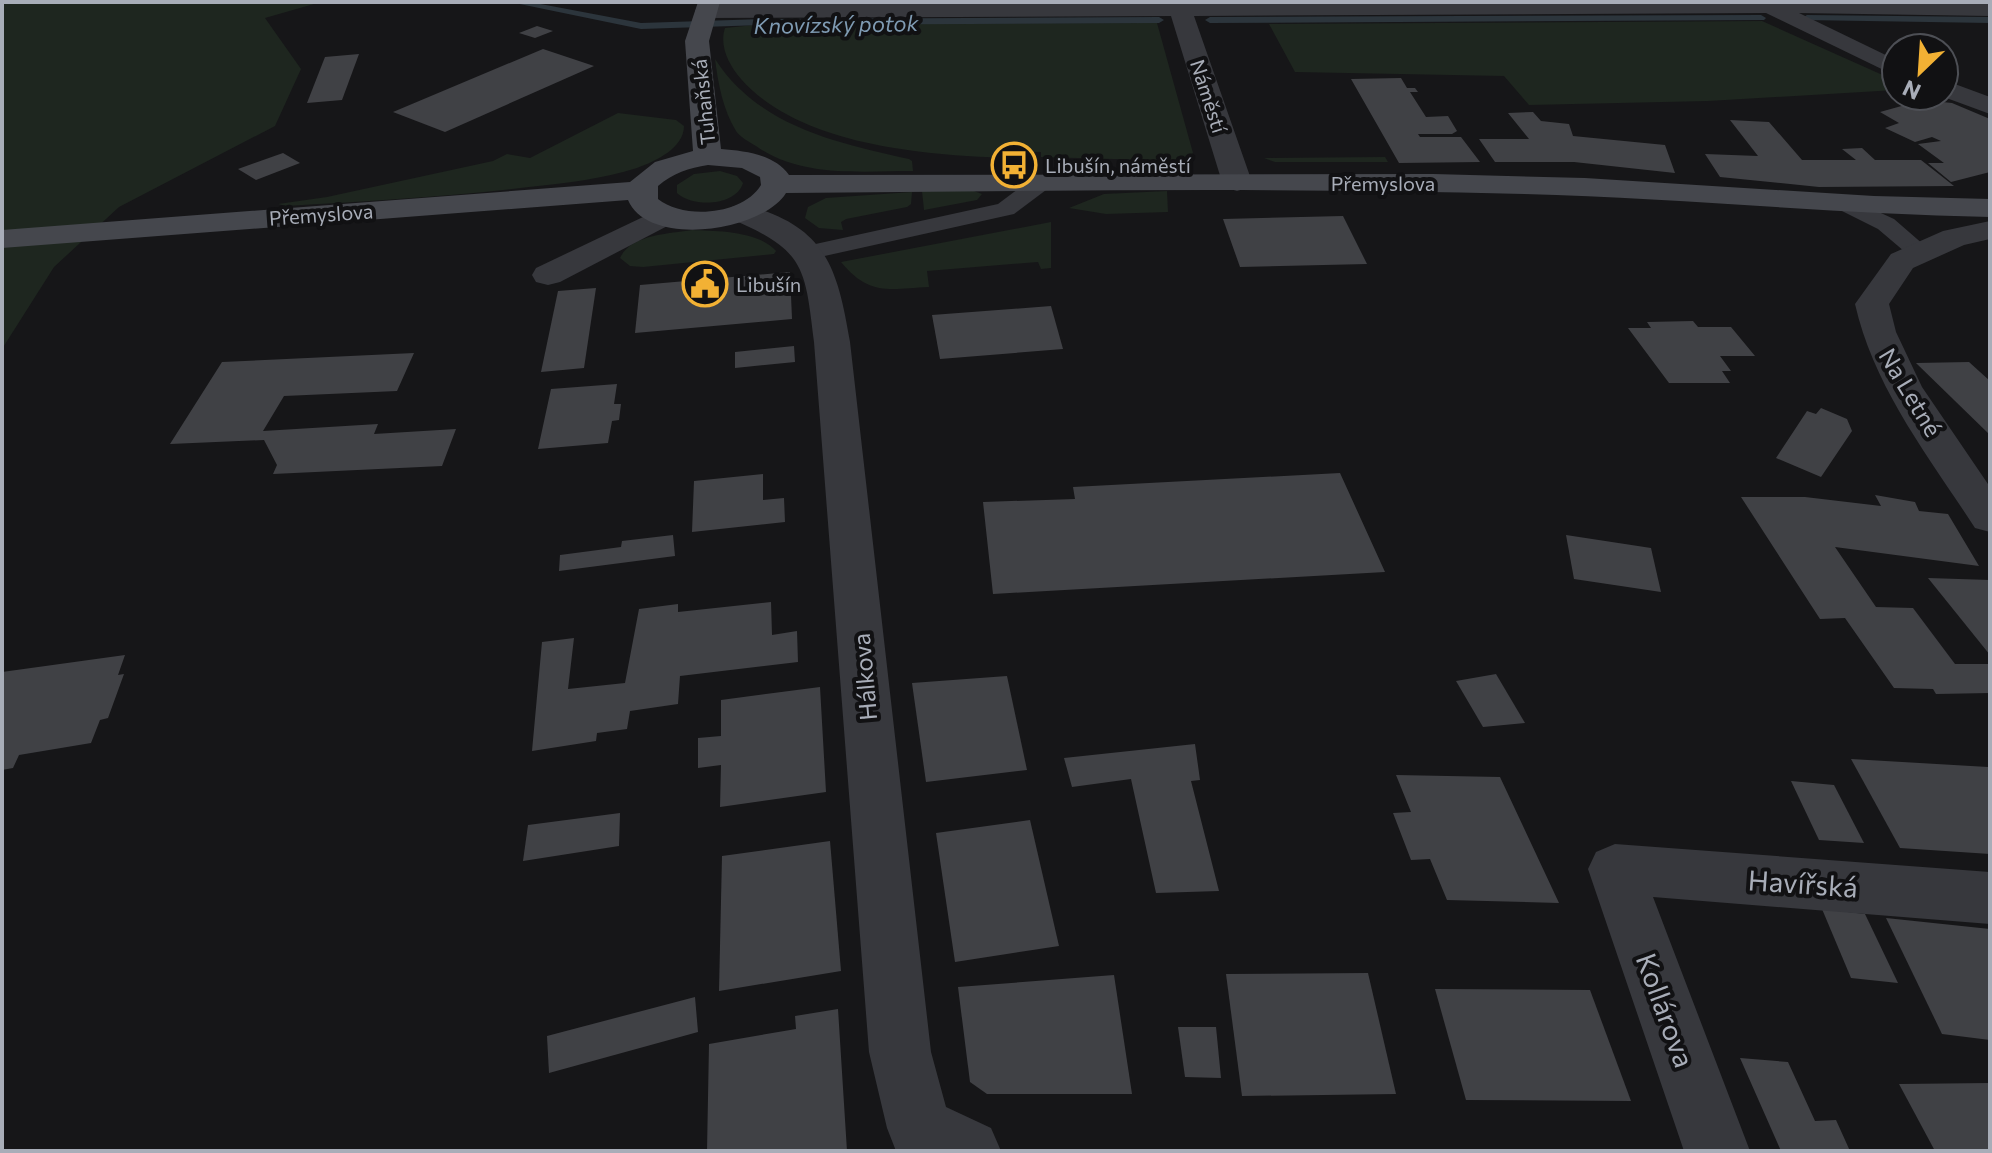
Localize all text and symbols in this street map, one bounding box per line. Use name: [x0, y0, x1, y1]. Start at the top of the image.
water label: Knovízský potok: [753, 9, 920, 39]
north arrow: [1880, 32, 1960, 112]
street label: Náměstí: [1186, 56, 1232, 137]
street label: Tuhaňská: [687, 58, 719, 146]
text: N: [1898, 75, 1925, 106]
bus stop icon: Libušín, náměstí: [990, 141, 1038, 189]
place label: Libušín, náměstí: [1045, 153, 1192, 177]
street label: Přemyslova: [1331, 171, 1435, 195]
street label: Přemyslova: [268, 198, 374, 230]
public building icon: Libušín: [681, 260, 729, 308]
place label: Libušín: [736, 272, 801, 296]
street label: Na Letné: [1873, 343, 1949, 441]
street label: Hálkova: [846, 632, 882, 722]
street label: Havířská: [1747, 862, 1859, 904]
street label: Kollárova: [1630, 948, 1702, 1072]

